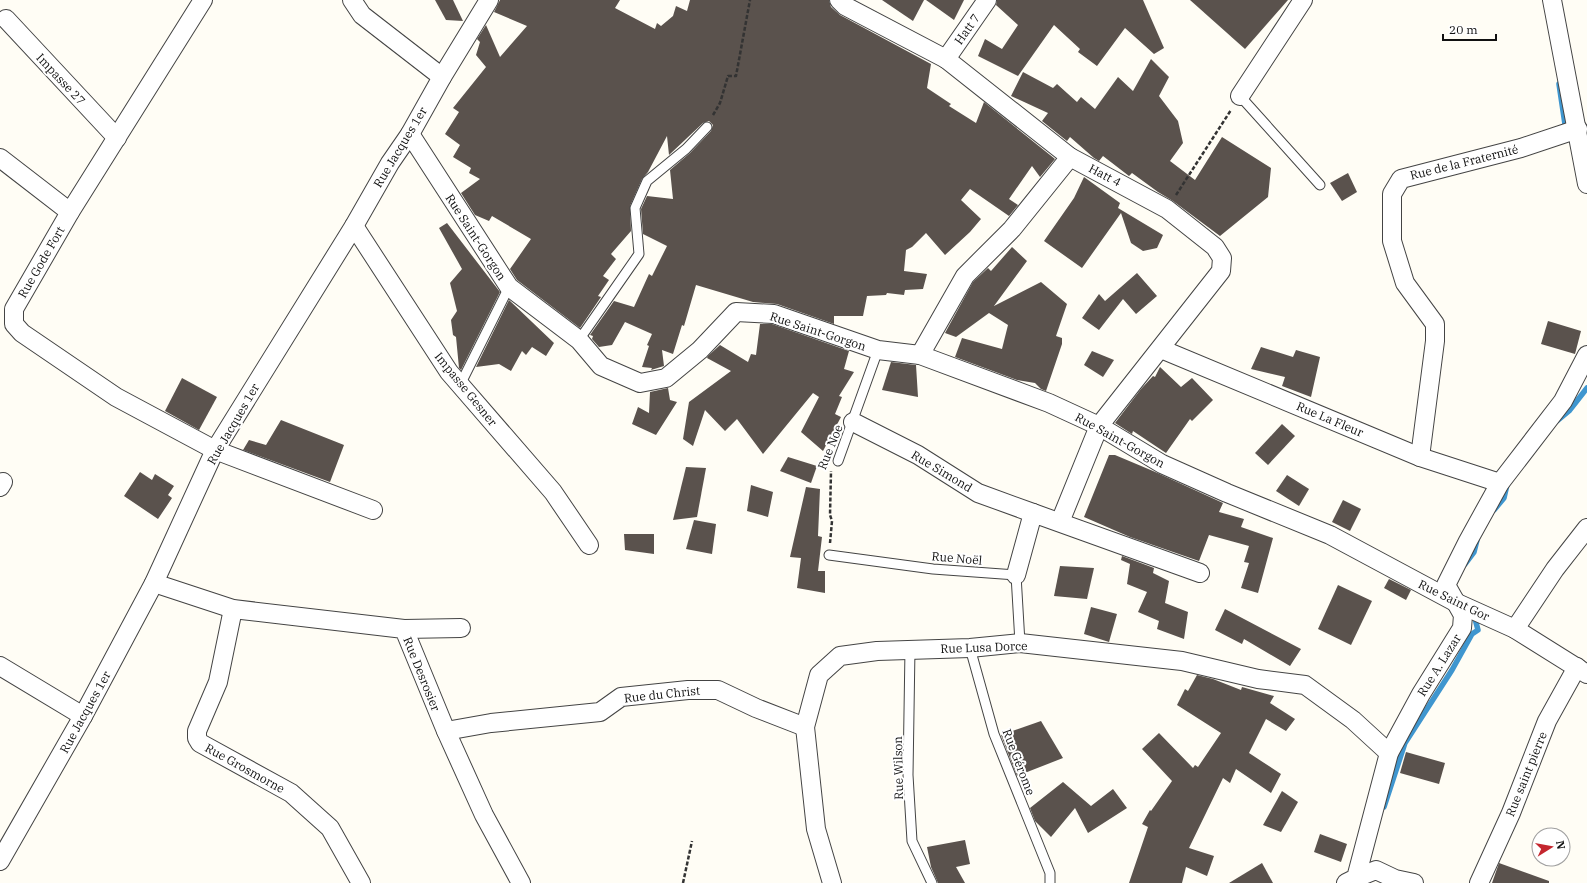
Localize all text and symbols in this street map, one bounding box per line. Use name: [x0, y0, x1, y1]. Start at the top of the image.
street label: Hatt 7: [951, 11, 983, 47]
scale bar: [1443, 16, 1496, 42]
text: 20 m: [1449, 22, 1478, 37]
street label: Impasse 27: [33, 50, 89, 108]
street label: Rue Jacques 1er: [370, 103, 430, 190]
street label: Rue de la Fraternité: [1408, 141, 1520, 183]
street label: Hatt 4: [1086, 160, 1124, 190]
street label: Rue Saint-Gorgon: [442, 191, 510, 283]
street label: Rue Gode Fort: [14, 224, 68, 300]
street label: Rue Saint-Gorgon: [768, 308, 868, 354]
street label: Impasse Gesner: [432, 349, 501, 430]
street label: Rue Jacques 1er: [204, 380, 263, 467]
street label: Rue La Fleur: [1294, 398, 1366, 440]
street label: Rue Saint-Gorgon: [1073, 409, 1168, 471]
street label: Rue Noe: [814, 422, 846, 472]
street label: Rue Simond: [909, 447, 975, 495]
street label: Rue Noël: [931, 548, 983, 568]
street label: Rue Saint Gor: [1416, 576, 1493, 624]
street label: Rue A. Lazar: [1414, 630, 1464, 699]
street label: Rue Desrosier: [400, 635, 444, 714]
street label: Rue Lusa Dorce: [940, 638, 1028, 656]
street label: Rue Jacques 1er: [56, 668, 114, 756]
street label: Rue du Christ: [623, 683, 701, 705]
street label: Rue Gérome: [1000, 727, 1038, 797]
street label: Rue saint pierre: [1502, 729, 1550, 819]
street label: Rue Wilson: [890, 736, 906, 800]
street label: Rue Grosmorne: [202, 740, 288, 796]
north arrow: [1531, 827, 1571, 867]
text: N: [1553, 839, 1569, 851]

